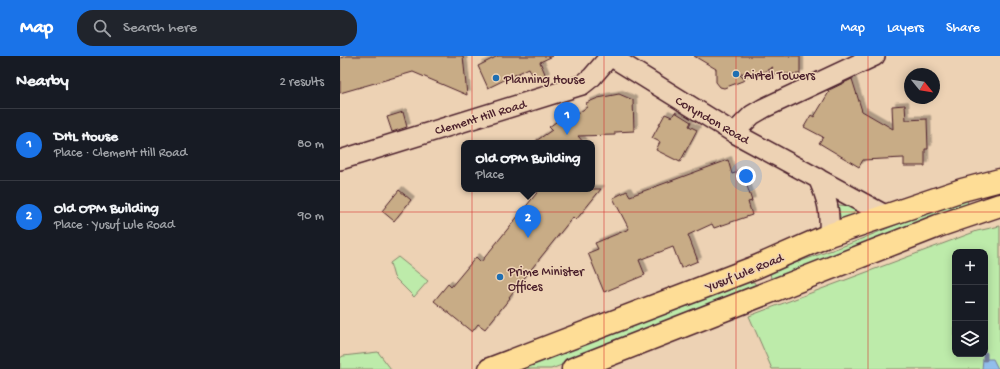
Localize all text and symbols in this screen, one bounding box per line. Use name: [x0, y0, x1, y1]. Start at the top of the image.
search box: [77, 10, 357, 46]
text: Map: [20, 17, 53, 40]
icon: search: [91, 17, 113, 39]
text: Search here: [123, 19, 197, 37]
text: Map: [841, 20, 865, 37]
text: Layers: [887, 20, 924, 37]
text: Share: [946, 20, 980, 37]
north arrow: [904, 68, 940, 104]
marker: Airtel Towers: [731, 69, 741, 79]
place label: Airtel Towers: [744, 69, 816, 84]
text: Nearby: [16, 72, 69, 92]
marker: Planning House: [491, 73, 501, 83]
place label: Planning House: [503, 73, 585, 88]
text: 2 results: [279, 75, 324, 90]
street label: Coryndon Road: [672, 94, 753, 149]
street label: Clement Hill Road: [433, 97, 529, 139]
pin: 1: [554, 102, 580, 135]
text: DHL House: [54, 128, 118, 146]
text: 1: [26, 137, 32, 152]
text: 80 m: [297, 137, 324, 152]
popup: [461, 140, 595, 192]
text: Place · Clement Hill Road: [54, 146, 187, 161]
text: Old OPM Building: [476, 150, 580, 168]
your location: [736, 166, 756, 186]
text: Place: [476, 168, 504, 183]
text: Old OPM Building: [54, 200, 159, 218]
pin: 2: [515, 205, 541, 238]
text: 2: [26, 209, 32, 224]
text: 90 m: [298, 209, 324, 224]
text: Place · Yusuf Lule Road: [54, 218, 175, 233]
map controls: [952, 249, 988, 357]
button: +: [952, 249, 988, 285]
street label: Yusuf Lule Road: [703, 250, 787, 296]
place label: Prime Minister Offices: [507, 265, 585, 295]
marker: Prime Minister Offices: [495, 272, 505, 282]
button: −: [952, 285, 988, 321]
button: layers: [952, 321, 988, 357]

